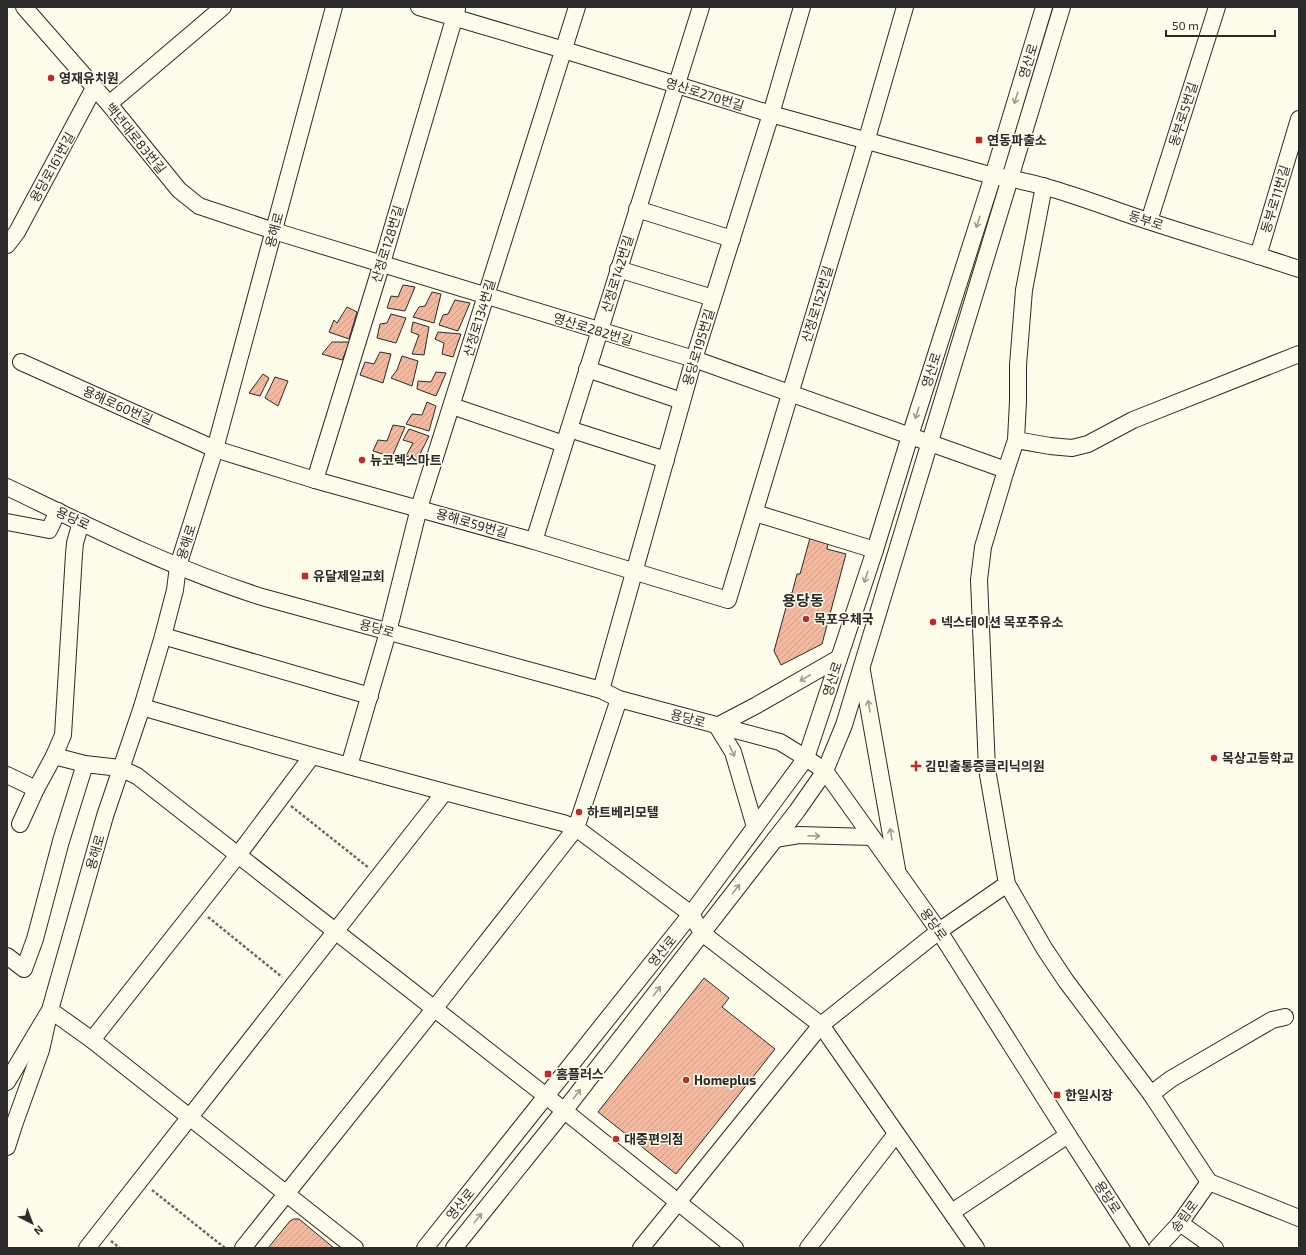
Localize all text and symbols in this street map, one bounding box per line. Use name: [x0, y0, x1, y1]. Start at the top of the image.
scale bar: [1166, 12, 1275, 38]
text: 50 m: [1172, 18, 1199, 32]
street label: 영산로: [1015, 41, 1041, 81]
place label: 영재유치원: [59, 70, 119, 86]
marker: 영재유치원: [46, 73, 56, 83]
street label: 영산로270번길: [664, 74, 746, 114]
street label: 동부로5번길: [1165, 80, 1201, 148]
one-way arrow: [1012, 91, 1019, 104]
street label: 백년대로83번길: [102, 99, 170, 177]
street label: 용당로161번길: [26, 129, 78, 205]
place label: 연동파출소: [987, 132, 1047, 148]
marker: 연동파출소: [974, 135, 984, 145]
street label: 동부로11번길: [1257, 163, 1293, 235]
street label: 산정로128번길: [368, 203, 406, 285]
street label: 동부로: [1126, 207, 1166, 233]
street label: 용해로: [262, 211, 286, 249]
one-way arrow: [974, 216, 981, 229]
street label: 산정로142번길: [598, 233, 636, 315]
street label: 산정로152번길: [798, 264, 836, 344]
street label: 산정로134번길: [460, 277, 498, 359]
street label: 용당로195번길: [679, 307, 717, 387]
street label: 영산로282번길: [551, 309, 635, 349]
street label: 영산로: [918, 350, 944, 390]
street label: 용해로60번길: [80, 382, 156, 428]
one-way arrow: [913, 406, 920, 419]
place label: 뉴코렉스마트: [370, 452, 442, 468]
marker: 뉴코렉스마트: [357, 455, 367, 465]
street label: 용당로: [53, 503, 93, 533]
street label: 용해로59번길: [434, 505, 510, 541]
street label: 용해로: [173, 522, 199, 562]
place label: 유달제일교회: [313, 568, 385, 584]
one-way arrow: [862, 570, 869, 583]
marker: 유달제일교회: [300, 571, 310, 581]
district label: 용당동: [782, 591, 824, 609]
place label: 목포우체국: [814, 611, 874, 627]
marker: 목포우체국: [801, 614, 811, 624]
place label: 넥스테이션 목포주유소: [941, 614, 1063, 630]
street label: 용당로: [358, 616, 396, 640]
marker: 넥스테이션 목포주유소: [928, 617, 938, 627]
street label: 영산로: [819, 659, 845, 699]
one-way arrow: [799, 674, 811, 682]
one-way arrow: [864, 700, 872, 713]
street label: 용당로: [669, 706, 707, 730]
one-way arrow: [729, 745, 736, 757]
place label: 목상고등학교: [1222, 750, 1294, 766]
marker: 목상고등학교: [1209, 753, 1219, 763]
place label: 김민출통증클리닉의원: [925, 758, 1045, 774]
marker: 김민출통증클리닉의원: [910, 760, 922, 772]
place label: 하트베리모텔: [587, 804, 659, 820]
marker: 하트베리모텔: [574, 807, 584, 817]
one-way arrow: [887, 828, 895, 841]
one-way arrow: [807, 832, 820, 839]
street label: 용해로: [82, 833, 108, 871]
one-way arrow: [732, 883, 741, 894]
street label: 용당로: [917, 905, 951, 943]
street label: 영산로: [644, 932, 680, 970]
one-way arrow: [652, 986, 661, 997]
place label: 홈플러스: [556, 1066, 604, 1082]
marker: 홈플러스: [543, 1069, 553, 1079]
place label: Homeplus: [694, 1072, 756, 1088]
marker: Homeplus: [681, 1075, 691, 1085]
place label: 한일시장: [1065, 1087, 1113, 1103]
one-way arrow: [573, 1089, 581, 1100]
marker: 한일시장: [1052, 1090, 1062, 1100]
place label: 대중편의점: [624, 1131, 684, 1147]
marker: 대중편의점: [611, 1134, 621, 1144]
street label: 용당로: [1092, 1178, 1124, 1216]
street label: 영산로: [442, 1185, 478, 1223]
street label: 송림로: [1167, 1197, 1201, 1235]
north arrow: [12, 1203, 52, 1243]
one-way arrow: [474, 1212, 483, 1223]
text: N: [32, 1223, 46, 1238]

